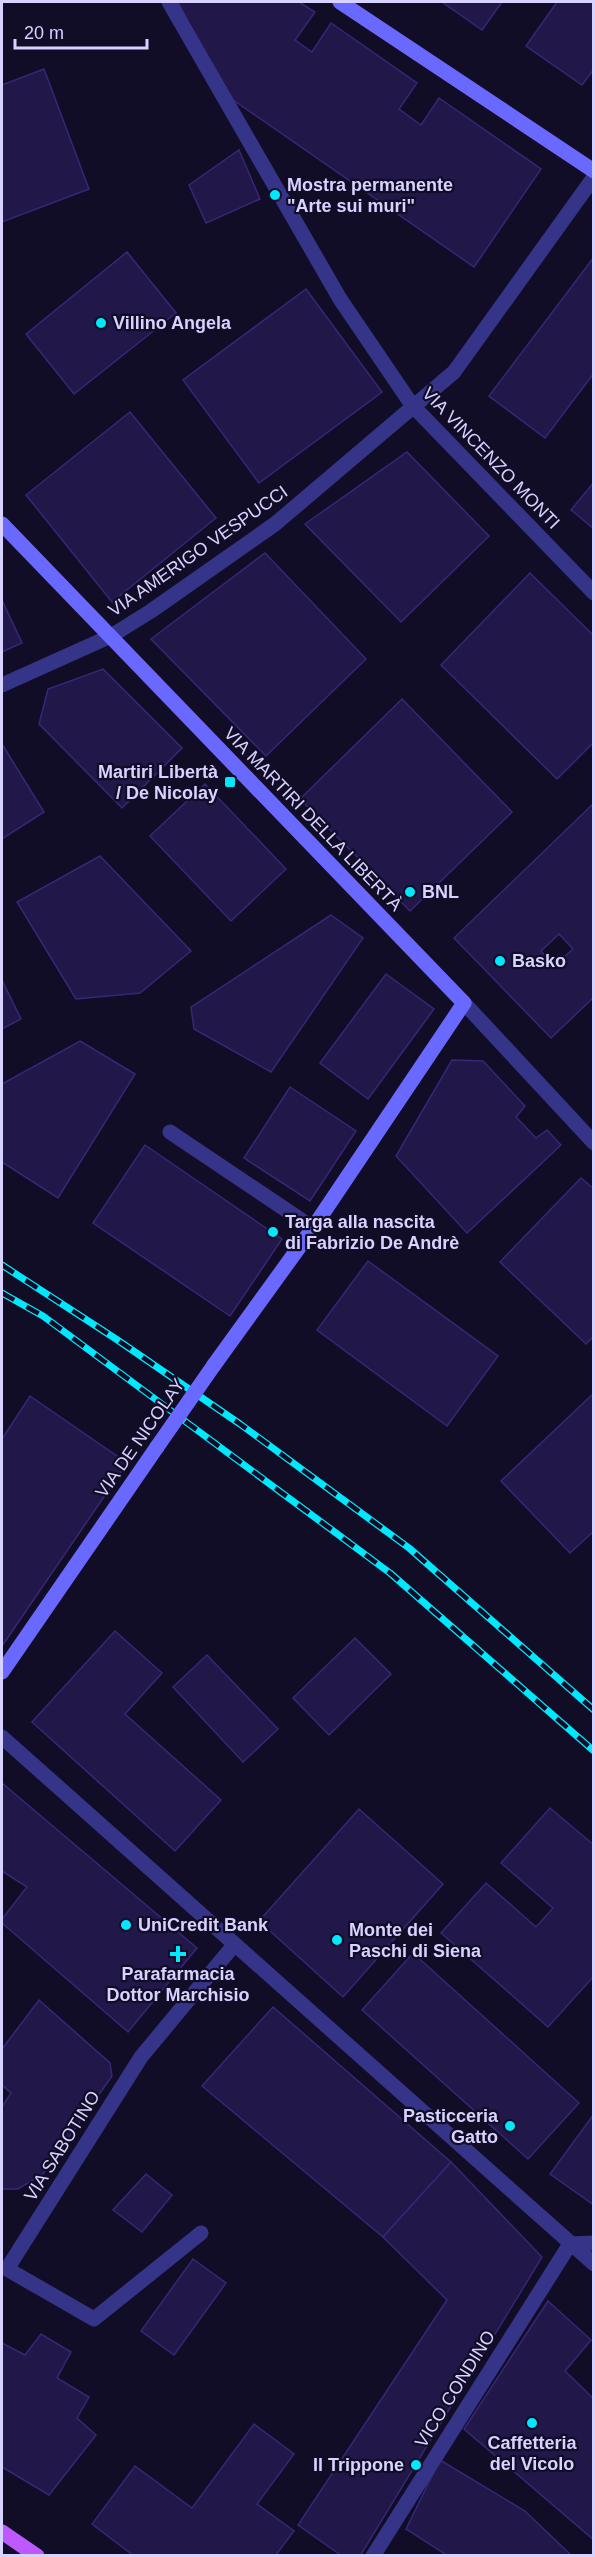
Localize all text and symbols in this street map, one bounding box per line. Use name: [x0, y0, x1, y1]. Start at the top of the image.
scale bar: [15, 12, 147, 50]
text: 20 m: [24, 23, 64, 43]
place label: Mostra permanente "Arte sui muri": [287, 175, 453, 216]
marker: Mostra permanente "Arte sui muri": [268, 188, 282, 202]
place label: Villino Angela: [113, 313, 232, 333]
marker: Villino Angela: [94, 316, 108, 330]
street label: VIA VINCENZO MONTI: [418, 383, 564, 533]
street label: VIA AMERIGO VESPUCCI: [105, 481, 291, 621]
street label: VIA MARTIRI DELLA LIBERTÀ: [220, 723, 406, 915]
place label: Martiri Libertà / De Nicolay: [98, 762, 219, 803]
marker: Martiri Libertà / De Nicolay: [223, 775, 237, 789]
place label: BNL: [422, 882, 459, 902]
marker: BNL: [403, 885, 417, 899]
place label: Basko: [512, 951, 566, 971]
marker: Basko: [493, 954, 507, 968]
place label: Targa alla nascita di Fabrizio De Andrè: [285, 1212, 459, 1253]
marker: Targa alla nascita di Fabrizio De Andrè: [266, 1225, 280, 1239]
street label: VIA DE NICOLAY: [91, 1375, 189, 1501]
place label: UniCredit Bank: [138, 1915, 269, 1935]
marker: UniCredit Bank: [119, 1918, 133, 1932]
place label: Monte dei Paschi di Siena: [349, 1920, 482, 1961]
marker: Monte dei Paschi di Siena: [330, 1933, 344, 1947]
marker: Parafarmacia Dottor Marchisio: [171, 1947, 185, 1961]
place label: Parafarmacia Dottor Marchisio: [106, 1964, 250, 2005]
street label: VIA SABOTINO: [20, 2087, 104, 2205]
place label: Pasticceria Gatto: [403, 2106, 499, 2147]
marker: Pasticceria Gatto: [503, 2119, 517, 2133]
street label: VICO CONDINO: [411, 2327, 499, 2451]
marker: Caffetteria del Vicolo: [525, 2416, 539, 2430]
place label: Caffetteria del Vicolo: [487, 2433, 577, 2474]
place label: Il Trippone: [313, 2455, 404, 2475]
marker: Il Trippone: [409, 2458, 423, 2472]

